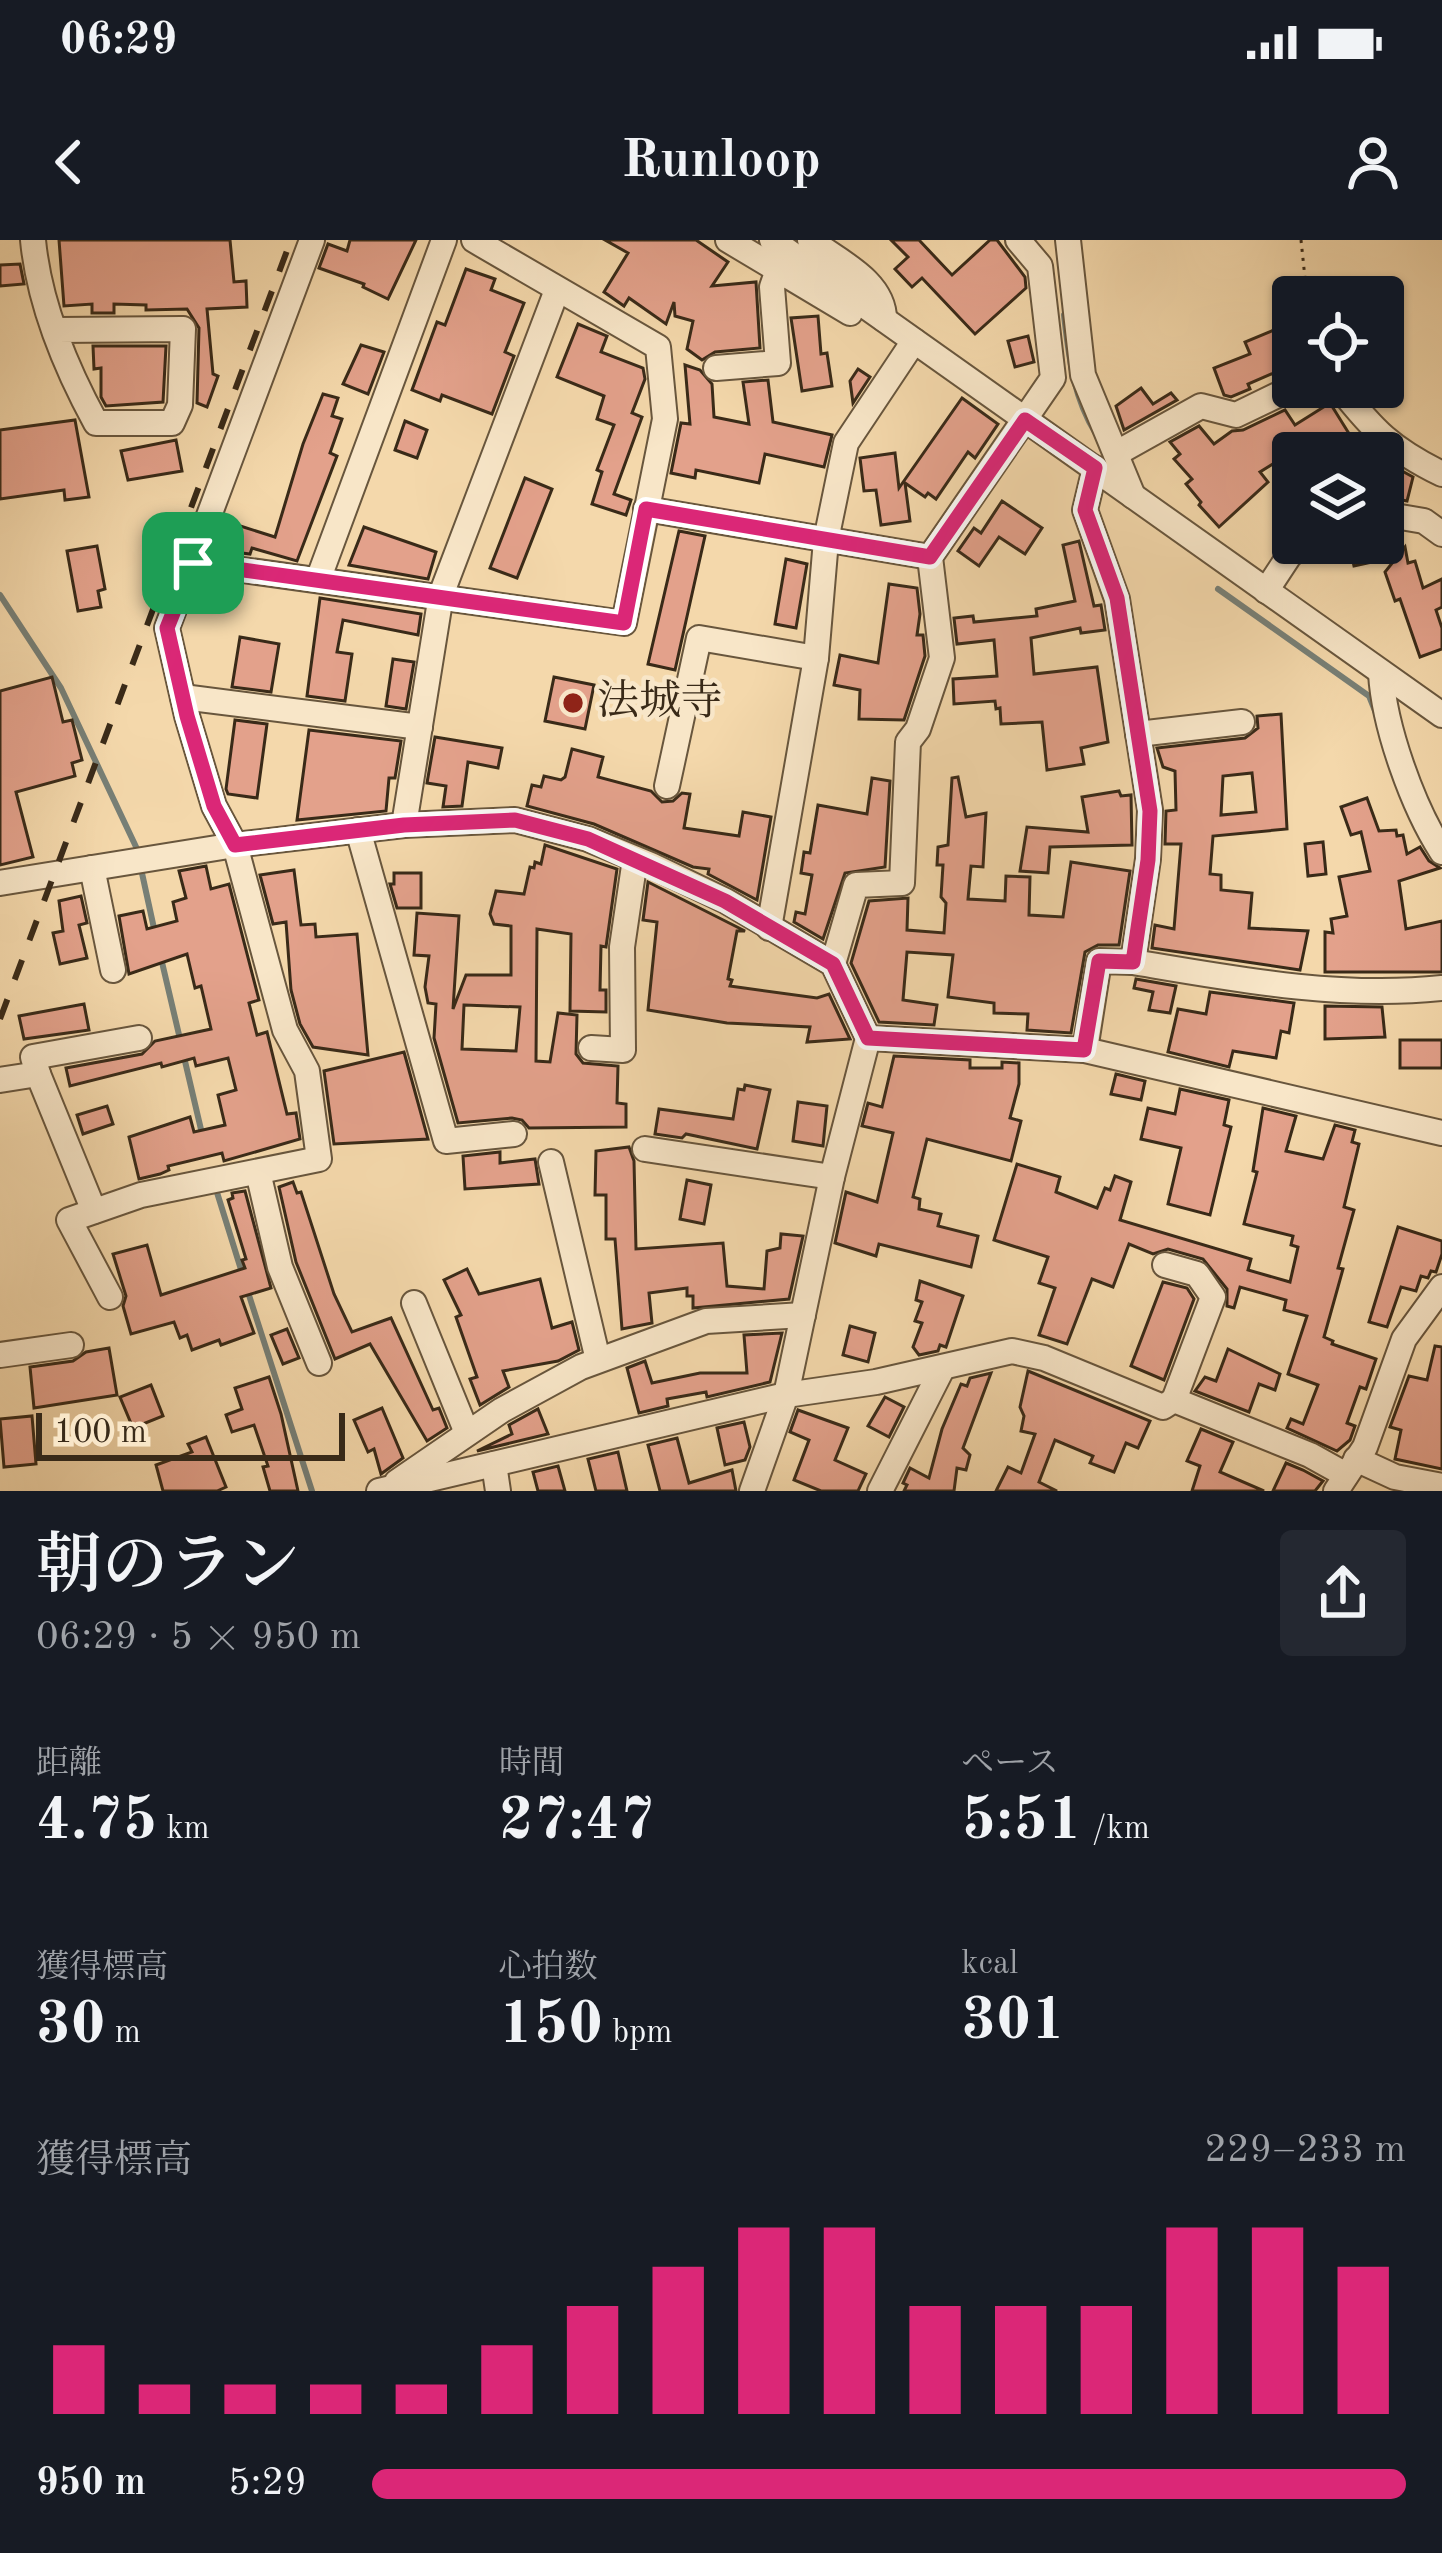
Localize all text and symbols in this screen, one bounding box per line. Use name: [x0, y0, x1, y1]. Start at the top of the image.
text: 06:29: [60, 19, 177, 64]
icon: back: [36, 129, 102, 195]
icon: person: [1340, 129, 1406, 195]
text: Runloop: [621, 135, 821, 189]
map controls: [1272, 276, 1404, 564]
button: locate: [1272, 276, 1404, 408]
button: layers: [1272, 432, 1404, 564]
pin: [142, 512, 244, 614]
icon: arrive: [160, 530, 226, 596]
place label: 法城寺: [597, 678, 723, 724]
marker: 法城寺: [560, 690, 586, 716]
scale bar: [36, 1407, 345, 1460]
text: 100 m: [54, 1417, 147, 1450]
button: share: [1280, 1530, 1406, 1656]
text: 朝のラン: [36, 1536, 300, 1602]
text: 06:29 · 5 × 950 m: [36, 1618, 361, 1657]
text: 距離: [36, 1748, 102, 1781]
text: 時間: [499, 1748, 565, 1781]
text: ペース: [961, 1748, 1059, 1781]
text: 4.75: [36, 1792, 157, 1852]
text: 27:47: [499, 1792, 655, 1852]
text: 5:51: [961, 1792, 1083, 1852]
text: km: [157, 1813, 210, 1846]
text: /km: [1083, 1813, 1150, 1846]
text: kcal: [961, 1948, 1018, 1981]
text: 獲得標高: [36, 1952, 168, 1985]
text: 心拍数: [499, 1952, 598, 1985]
text: 301: [961, 1992, 1066, 2052]
text: 30: [36, 1996, 106, 2056]
text: 150: [499, 1996, 603, 2056]
text: m: [106, 2017, 141, 2050]
text: bpm: [603, 2017, 673, 2050]
text: 229–233 m: [1204, 2131, 1406, 2170]
text: 獲得標高: [36, 2142, 192, 2181]
text: 950 m: [36, 2464, 146, 2503]
text: 5:29: [228, 2464, 307, 2503]

